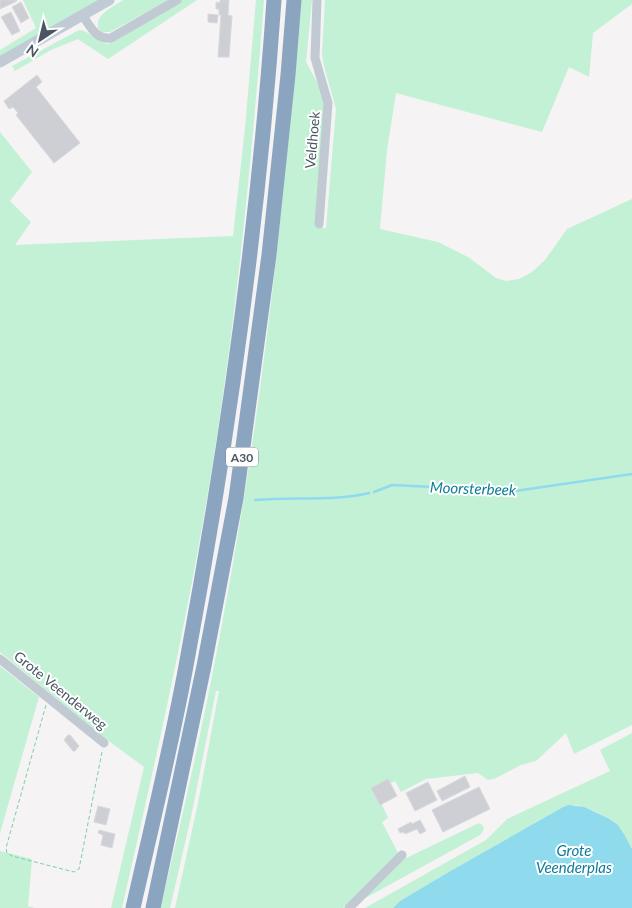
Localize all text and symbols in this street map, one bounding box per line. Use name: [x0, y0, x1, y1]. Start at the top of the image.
north arrow: [15, 15, 65, 65]
text: N: [23, 41, 42, 61]
street label: Veldhoek: [301, 110, 323, 169]
road number: A30: [226, 448, 258, 467]
water label: Moorsterbeek: [430, 478, 517, 499]
street label: Grote Veenderweg: [11, 647, 111, 733]
water label: Grote Veenderplas: [536, 841, 612, 876]

